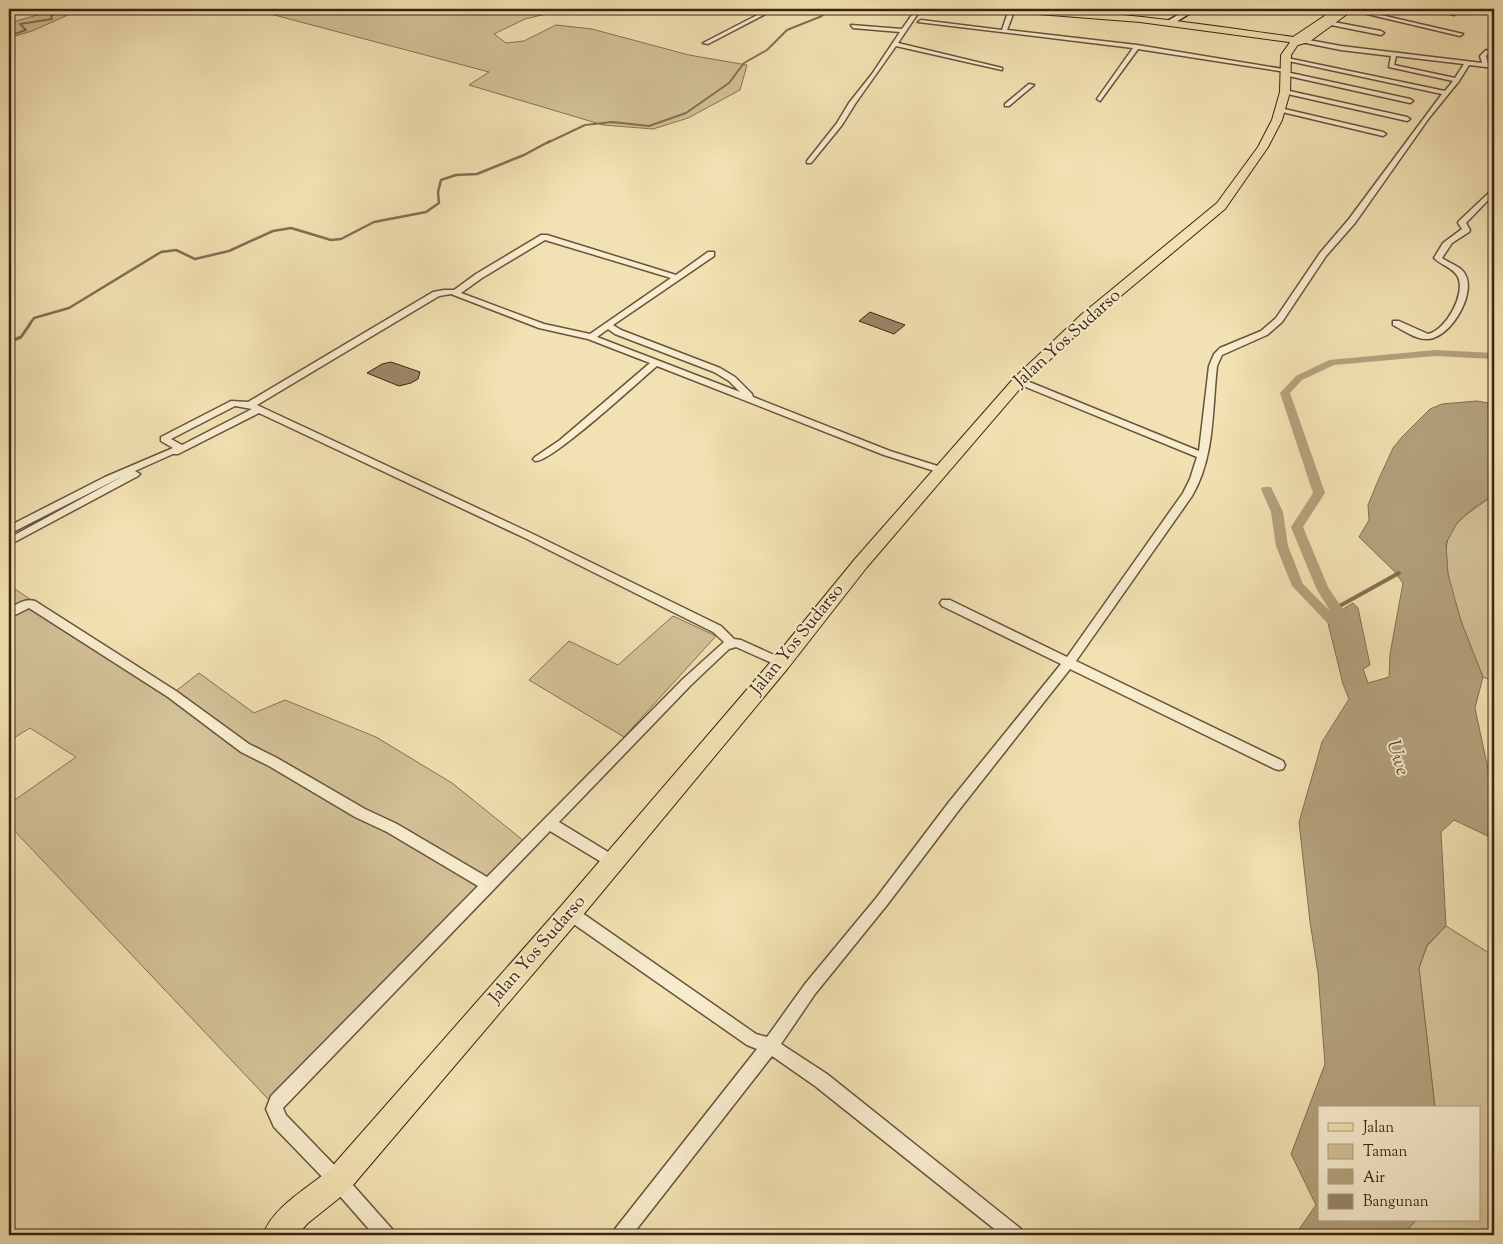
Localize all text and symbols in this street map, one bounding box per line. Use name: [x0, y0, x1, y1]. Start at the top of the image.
street label: Jalan Yos Sudarso: [1008, 284, 1127, 395]
street label: Jalan Yos Sudarso: [744, 579, 851, 702]
water label: Uwe: [1379, 737, 1415, 779]
street label: Jalan Yos Sudarso: [483, 890, 593, 1011]
legend: [1318, 1106, 1480, 1222]
text: Jalan: [1362, 1118, 1394, 1139]
text: Taman: [1363, 1142, 1407, 1163]
text: Air: [1363, 1168, 1385, 1189]
text: Bangunan: [1363, 1192, 1429, 1213]

